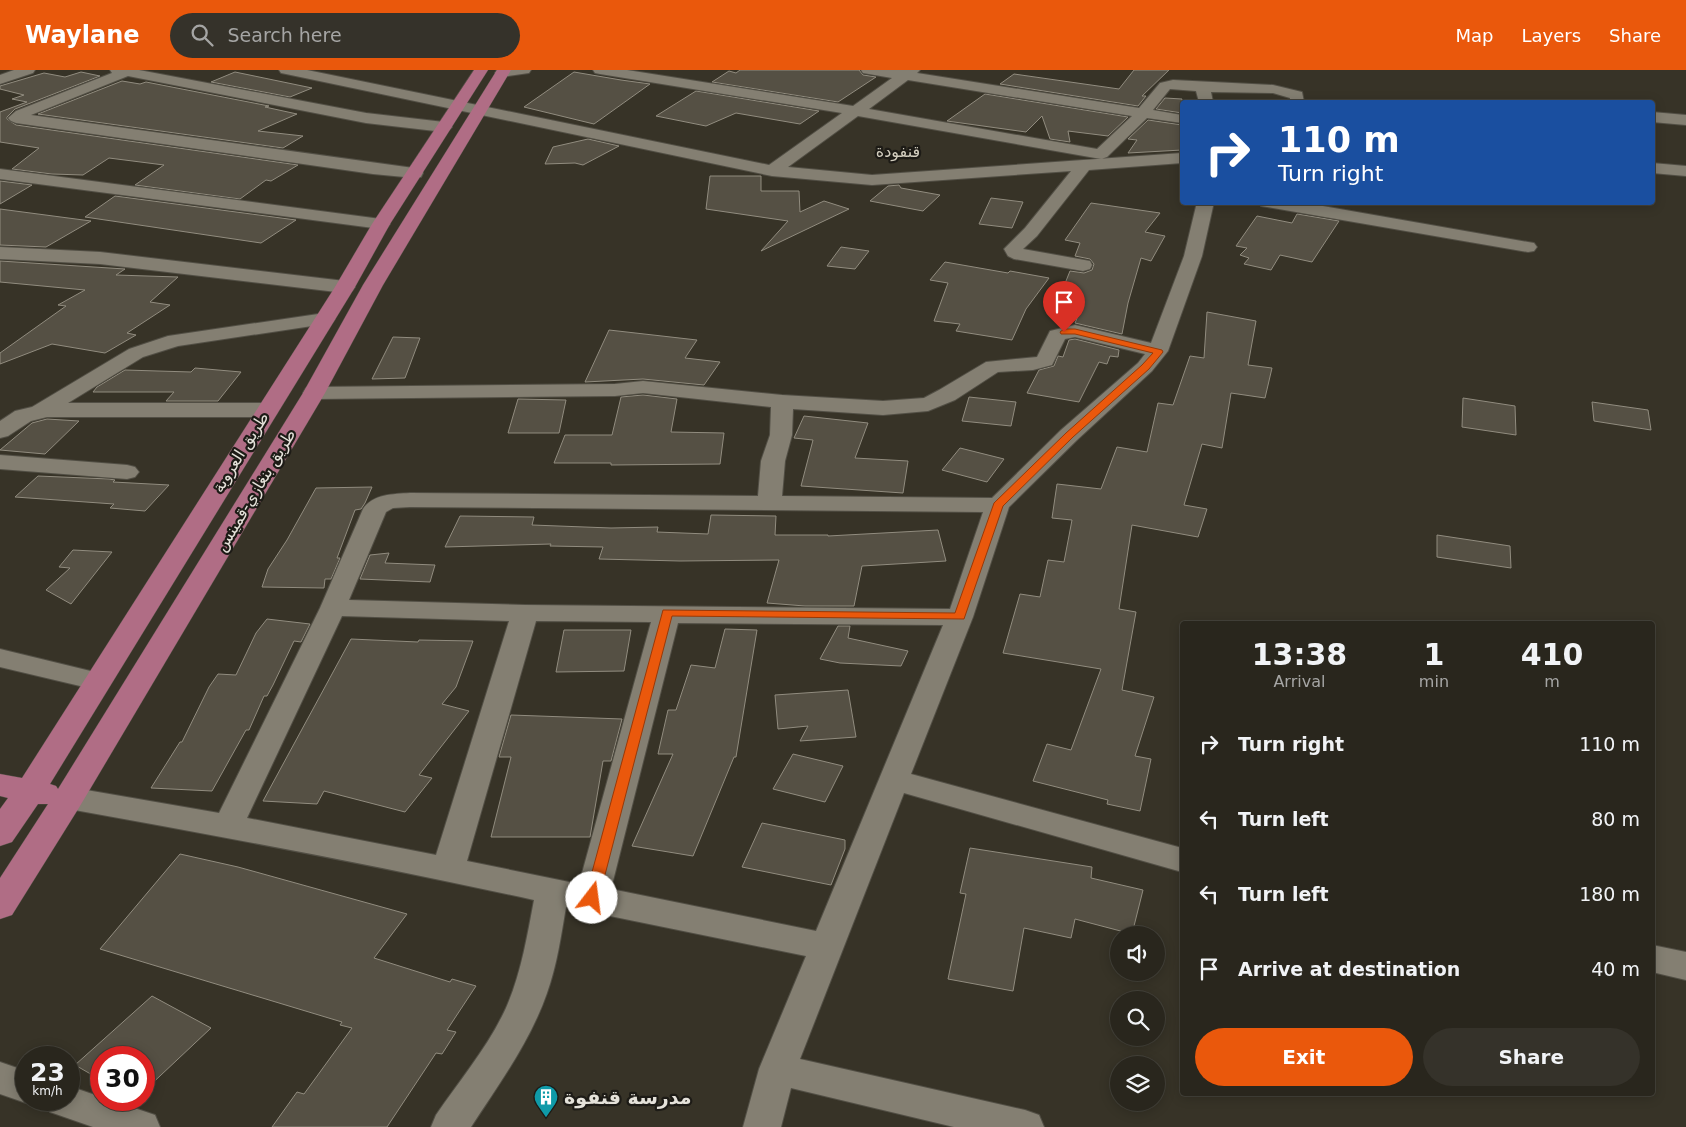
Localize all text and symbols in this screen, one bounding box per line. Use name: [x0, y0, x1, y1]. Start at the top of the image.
search box: [170, 13, 520, 58]
text: Waylane: [25, 21, 140, 49]
icon: search: [188, 21, 216, 49]
text: Search here: [228, 24, 342, 46]
text: Map: [1455, 25, 1493, 46]
text: Layers: [1521, 25, 1581, 46]
text: Share: [1609, 25, 1661, 46]
icon: right: [1195, 120, 1260, 185]
text: 110 m: [1278, 120, 1400, 160]
district label: قنفودة: [876, 142, 920, 162]
text: Turn right: [1278, 161, 1383, 186]
pin: [1043, 281, 1085, 332]
icon: arrive: [1050, 288, 1078, 316]
street label: طريق العروبة: [208, 409, 273, 496]
street label: طريق بنغازي-قمينس: [211, 426, 300, 555]
text: 13:38: [1252, 637, 1347, 672]
text: 1: [1423, 637, 1444, 672]
text: 410: [1521, 637, 1583, 672]
text: Arrival: [1273, 672, 1325, 691]
text: min: [1419, 672, 1449, 691]
text: m: [1544, 672, 1560, 691]
icon: right: [1195, 730, 1223, 758]
text: Turn right: [1238, 733, 1344, 755]
text: 110 m: [1579, 733, 1640, 755]
icon: left: [1195, 805, 1223, 833]
text: Turn left: [1238, 808, 1329, 830]
text: 80 m: [1591, 808, 1640, 830]
position arrow: [565, 871, 617, 923]
icon: left: [1195, 880, 1223, 908]
text: Turn left: [1238, 883, 1329, 905]
text: 180 m: [1579, 883, 1640, 905]
map controls: [1110, 926, 1165, 1111]
button: sound: [1110, 926, 1165, 981]
icon: arrive: [1195, 955, 1223, 983]
text: Arrive at destination: [1238, 958, 1460, 980]
text: 40 m: [1591, 958, 1640, 980]
button: search: [1110, 991, 1165, 1046]
button: Exit: [1195, 1028, 1413, 1086]
button: Share: [1423, 1028, 1640, 1086]
speed limit sign: 30: [90, 1046, 155, 1111]
button: layers: [1110, 1056, 1165, 1111]
text: 23: [30, 1058, 65, 1087]
text: km/h: [32, 1084, 63, 1098]
building icon: مدرسة قنفوة: [533, 1084, 559, 1118]
place label: مدرسة قنفوة: [564, 1086, 692, 1109]

